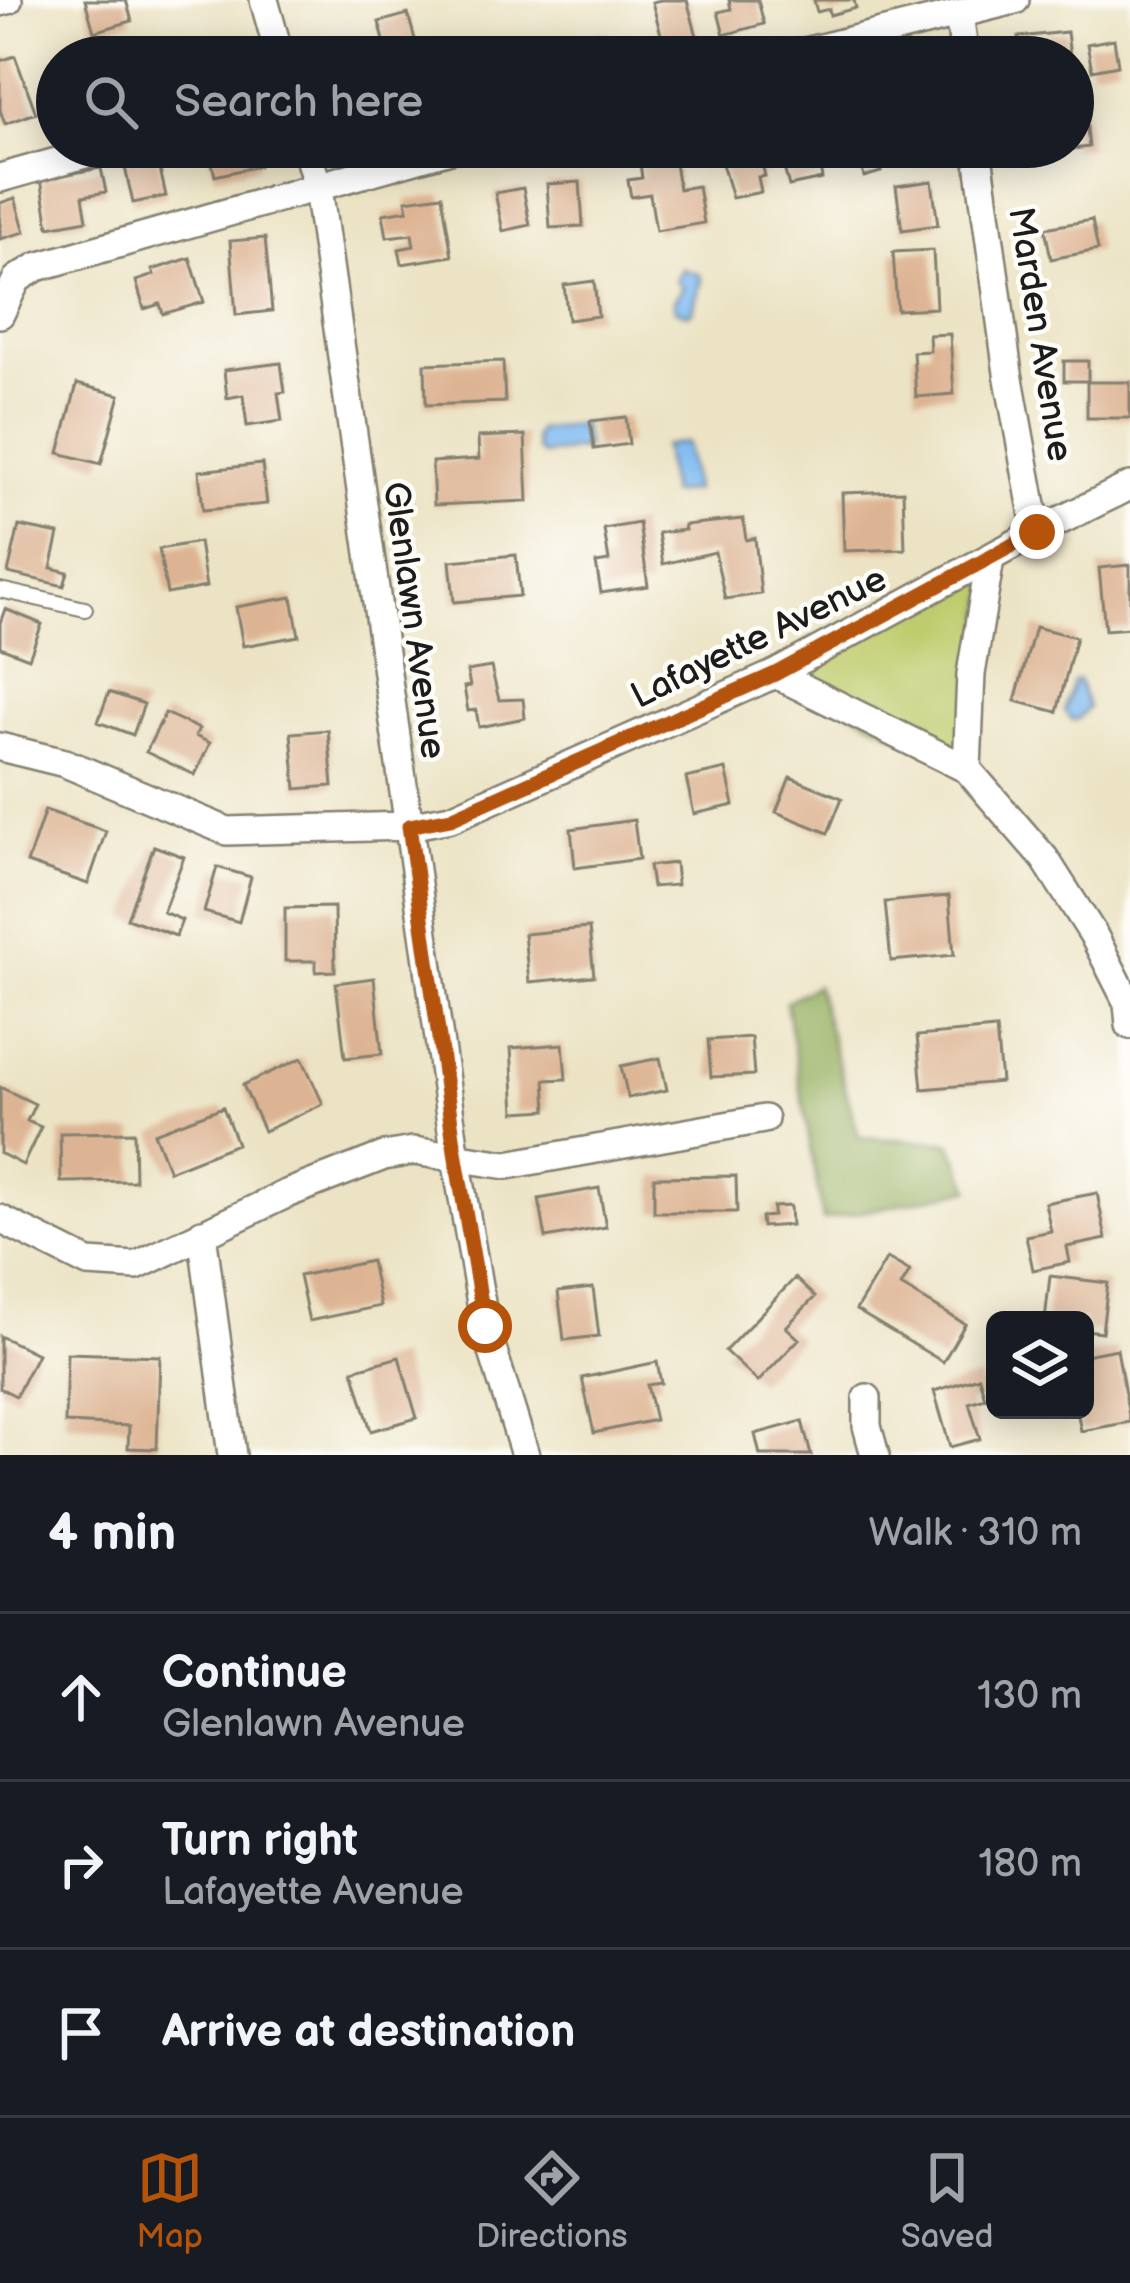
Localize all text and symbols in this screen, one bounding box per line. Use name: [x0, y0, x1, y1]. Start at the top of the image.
search box: [36, 36, 1094, 168]
icon: search: [78, 69, 144, 135]
text: Search here: [174, 75, 423, 130]
street label: Marden Avenue: [998, 204, 1081, 464]
street label: Glenlawn Avenue: [373, 479, 454, 762]
route end: [1010, 505, 1064, 559]
street label: Lafayette Avenue: [625, 558, 894, 719]
route start: [458, 1299, 512, 1353]
map controls: [986, 1311, 1094, 1419]
button: layers: [986, 1311, 1094, 1419]
text: 4 min: [48, 1503, 176, 1564]
text: Walk · 310 m: [869, 1510, 1082, 1557]
text: Continue: [162, 1646, 347, 1701]
icon: ahead: [48, 1664, 114, 1730]
text: 130 m: [977, 1673, 1082, 1720]
text: Glenlawn Avenue: [162, 1701, 465, 1748]
text: Turn right: [162, 1814, 358, 1869]
icon: right: [48, 1832, 114, 1898]
text: 180 m: [978, 1841, 1082, 1888]
text: Lafayette Avenue: [162, 1869, 464, 1916]
icon: arrive: [48, 2000, 114, 2066]
text: Arrive at destination: [162, 2005, 575, 2060]
tab: Map: [137, 2145, 203, 2257]
tab: Directions: [476, 2145, 628, 2257]
tab: Saved: [901, 2145, 993, 2257]

